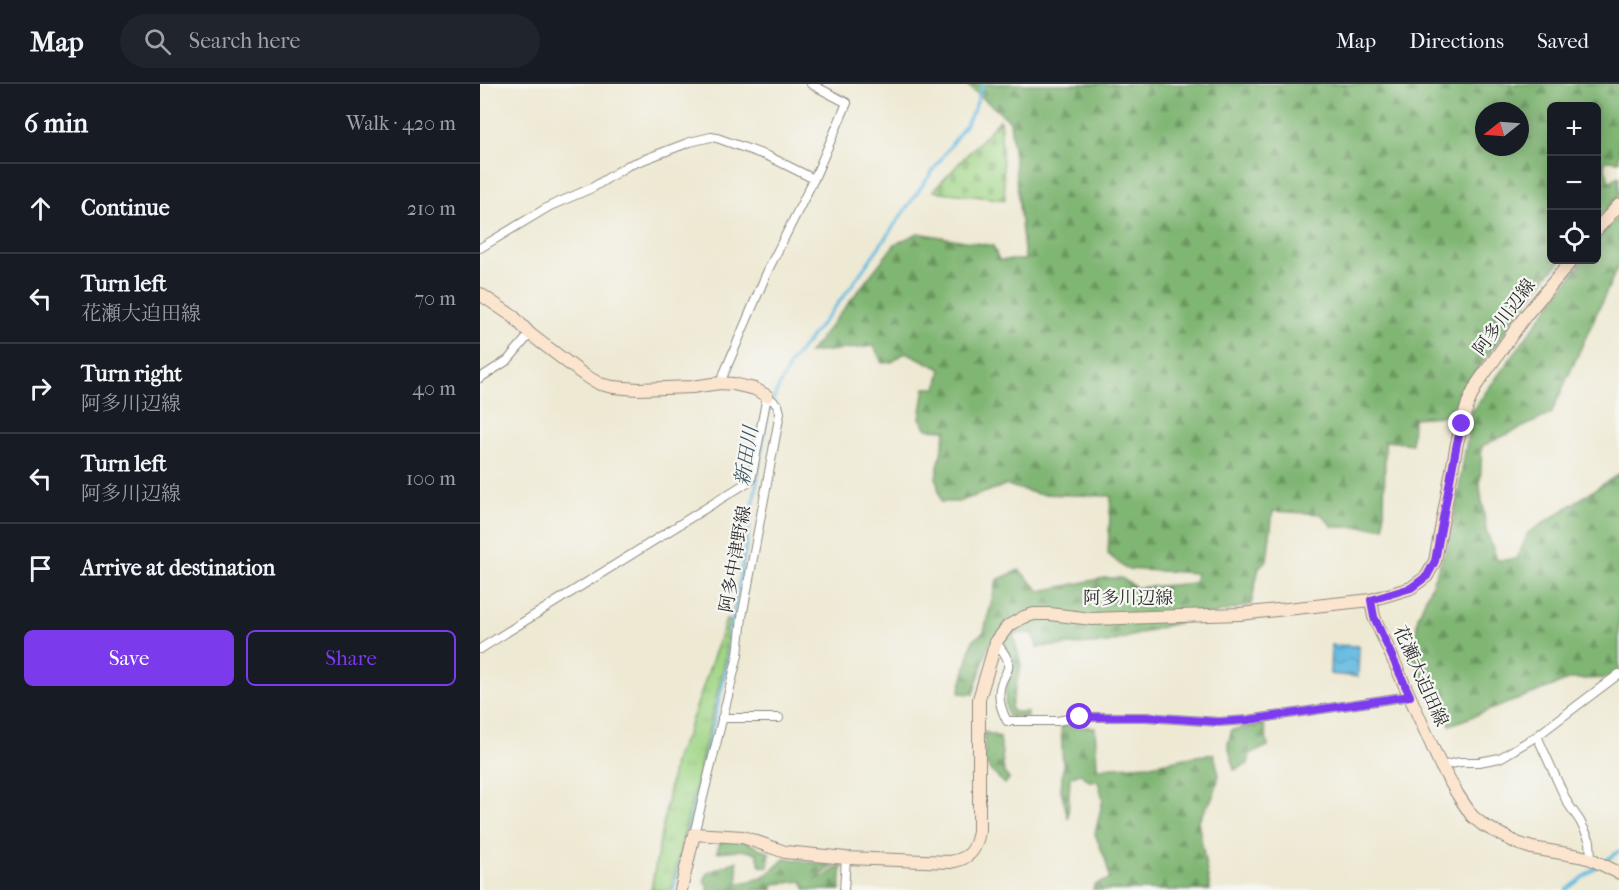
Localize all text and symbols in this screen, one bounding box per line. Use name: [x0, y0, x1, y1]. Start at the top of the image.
search box: [120, 14, 540, 68]
text: Map: [30, 25, 84, 58]
icon: search: [141, 25, 174, 58]
text: Search here: [189, 28, 300, 54]
text: Map: [1336, 29, 1376, 53]
text: Directions: [1409, 29, 1504, 53]
text: Saved: [1537, 29, 1589, 53]
north arrow: [1475, 102, 1529, 156]
map controls: [1547, 102, 1601, 264]
button: +: [1547, 102, 1601, 156]
text: 6 min: [24, 108, 88, 139]
text: Walk · 420 m: [346, 112, 456, 135]
button: −: [1547, 156, 1601, 210]
icon: ahead: [24, 192, 57, 225]
text: Continue: [81, 195, 170, 221]
text: 210 m: [407, 197, 456, 220]
button: locate: [1547, 210, 1601, 264]
text: Turn left: [81, 271, 167, 297]
street label: 阿多川辺線: [1469, 275, 1540, 360]
icon: left: [24, 282, 57, 315]
text: 70 m: [414, 287, 456, 310]
text: 花瀬大迫田線: [81, 302, 201, 325]
text: Turn right: [81, 361, 182, 387]
icon: right: [24, 372, 57, 405]
text: 40 m: [412, 377, 456, 400]
text: 阿多川辺線: [81, 392, 181, 415]
route end: [1448, 410, 1474, 436]
water label: 新田川: [730, 423, 763, 488]
text: Turn left: [81, 451, 167, 477]
icon: left: [24, 462, 57, 495]
text: 100 m: [406, 467, 456, 490]
text: 阿多川辺線: [81, 482, 181, 505]
street label: 阿多中津野線: [716, 504, 755, 614]
icon: arrive: [24, 552, 57, 585]
text: Arrive at destination: [81, 555, 275, 581]
street label: 阿多川辺線: [1083, 588, 1173, 609]
street label: 花瀬大迫田線: [1389, 623, 1452, 730]
button: Save: [24, 630, 234, 686]
button: Share: [246, 630, 456, 686]
route start: [1066, 703, 1092, 729]

